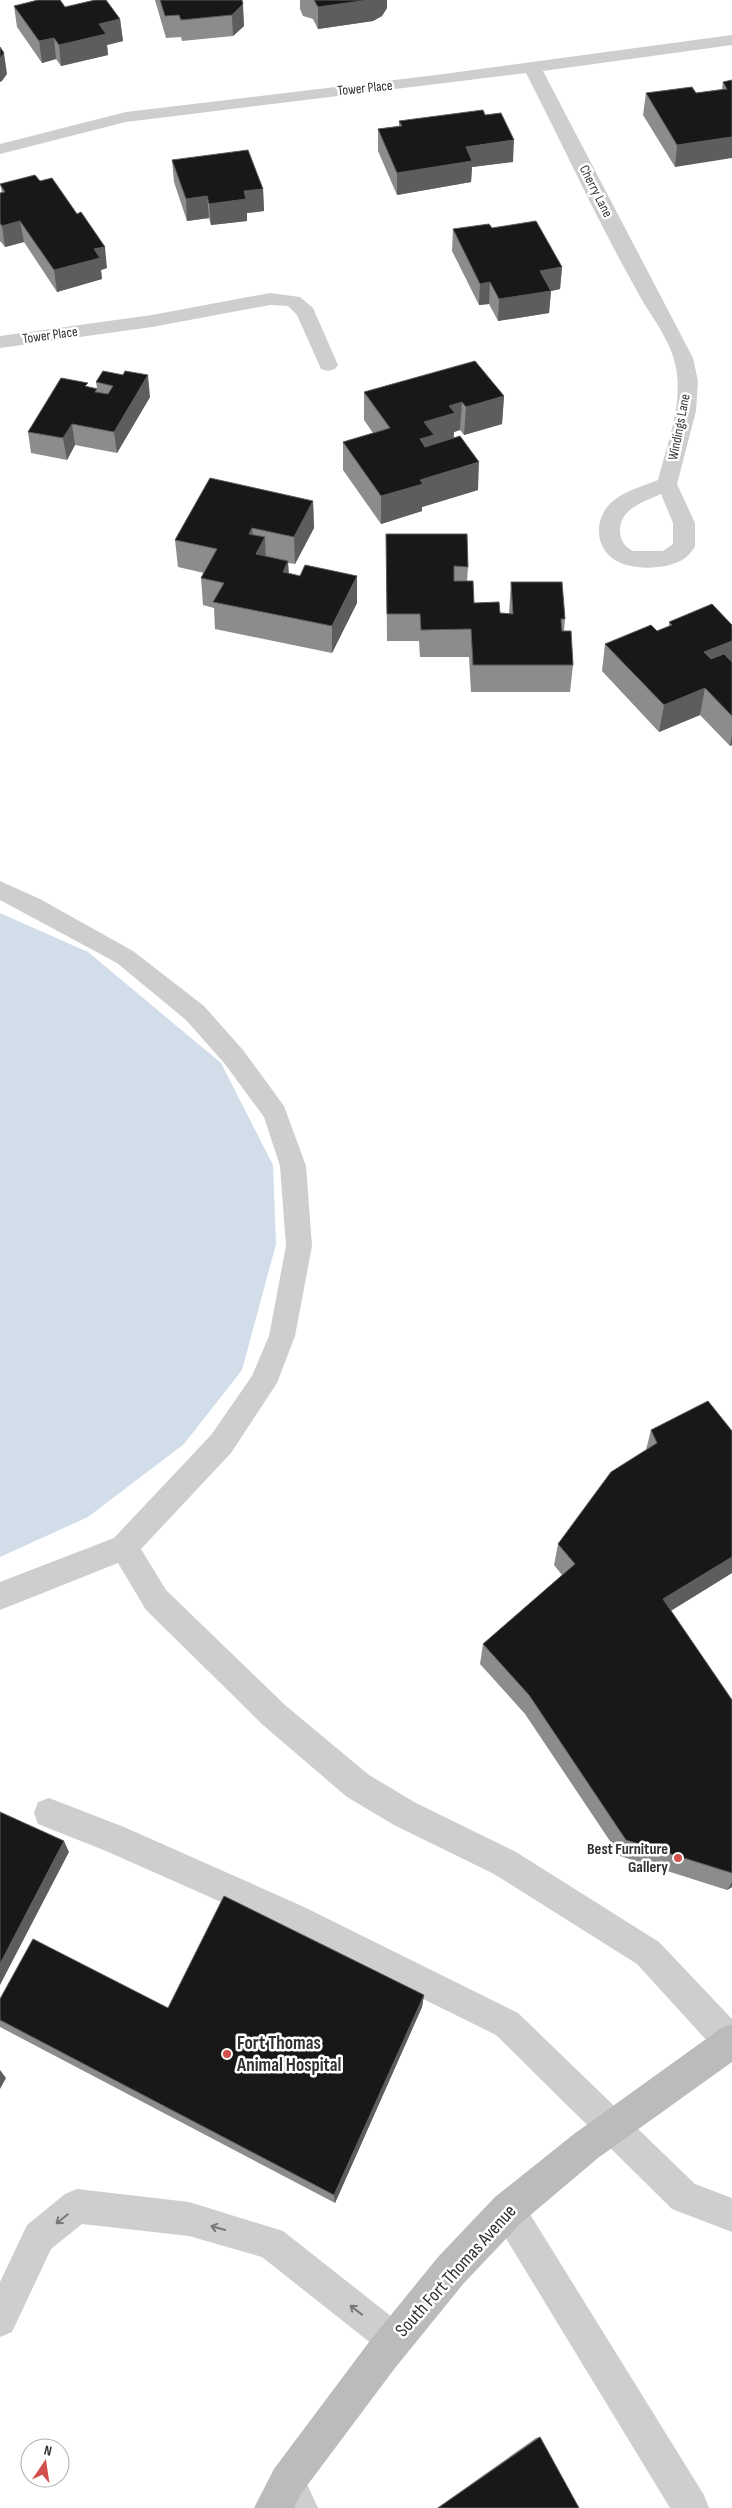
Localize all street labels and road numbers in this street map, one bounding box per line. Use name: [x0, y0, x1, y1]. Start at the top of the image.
street label: Tower Place: [337, 77, 393, 99]
street label: Cherry Lane: [576, 162, 616, 220]
street label: Tower Place: [21, 323, 79, 347]
street label: Windings Lane: [664, 392, 694, 462]
street label: South Fort Thomas Avenue: [391, 2200, 521, 2342]

